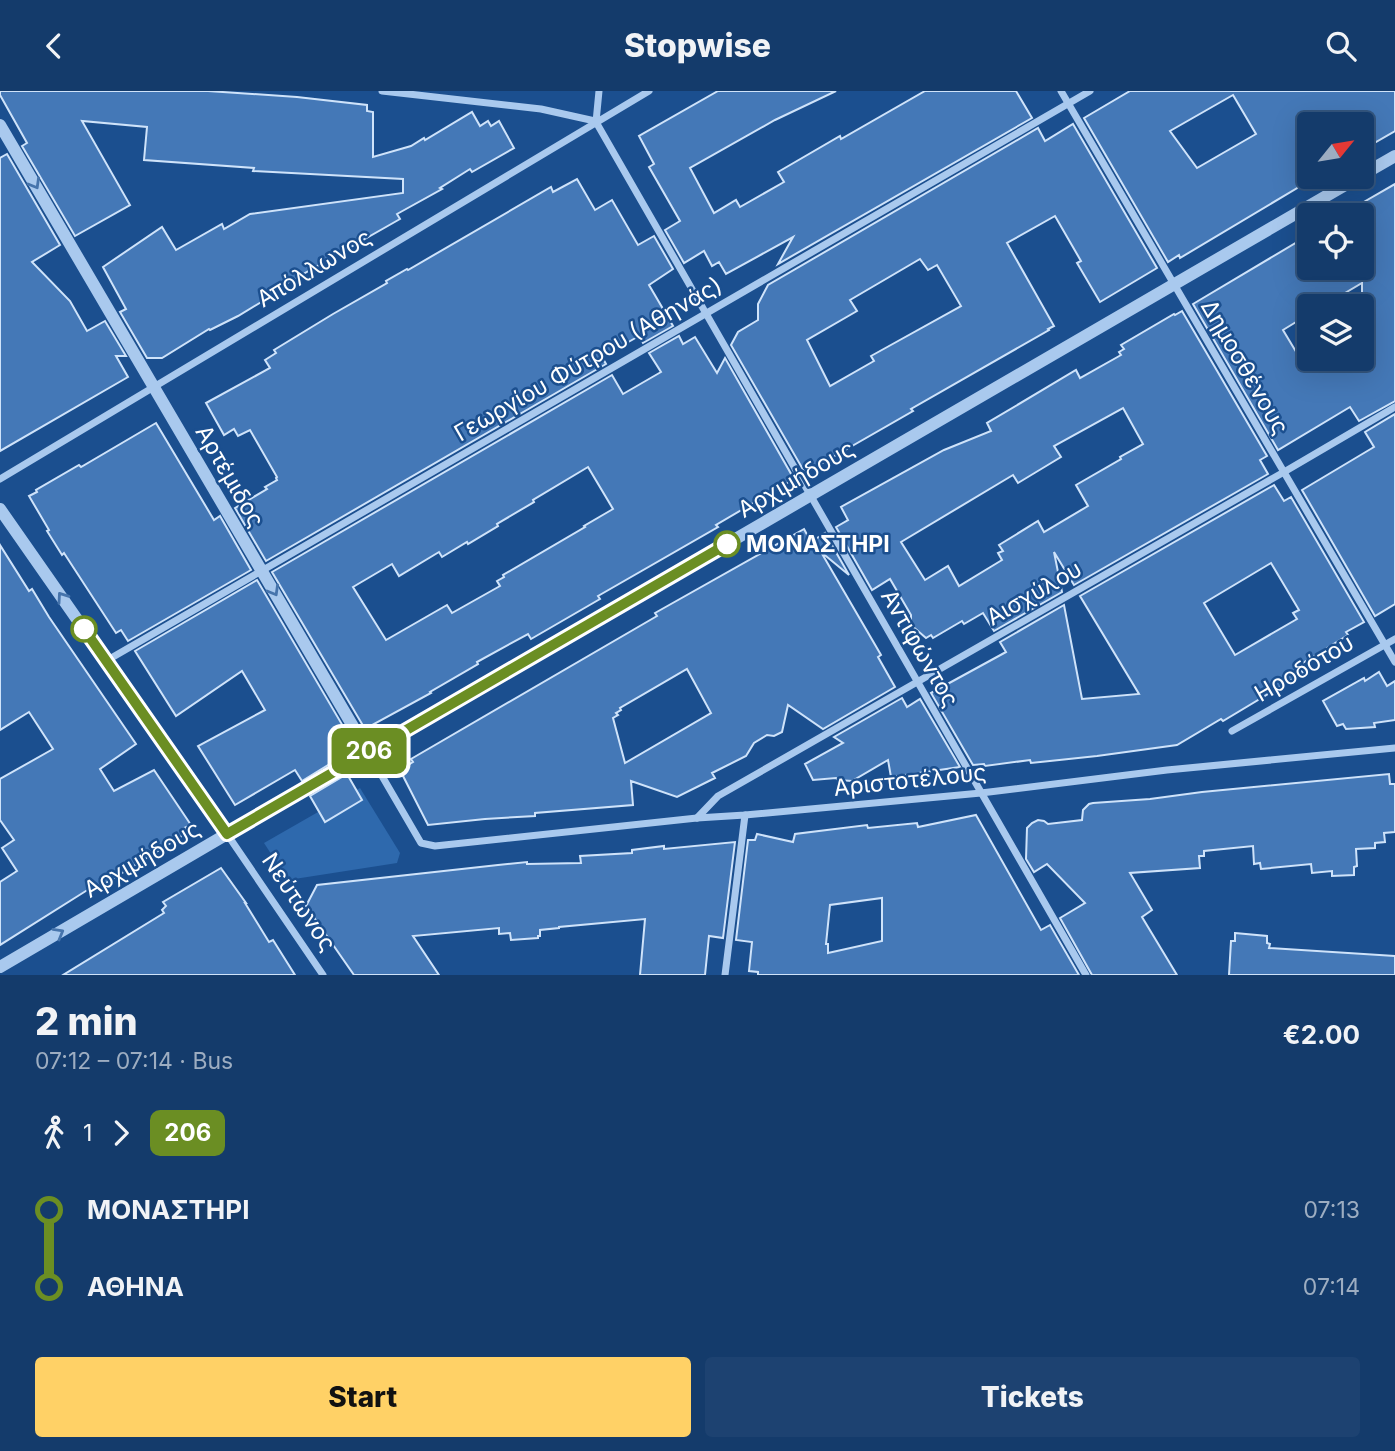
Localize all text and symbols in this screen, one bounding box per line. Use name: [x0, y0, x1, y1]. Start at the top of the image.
text: Stopwise: [624, 26, 771, 65]
icon: back: [35, 27, 73, 65]
icon: search: [1322, 27, 1360, 65]
north arrow: [1297, 112, 1374, 189]
map controls: [1297, 112, 1374, 371]
one-way arrow: [26, 176, 39, 189]
button: locate: [1297, 203, 1374, 280]
street label: Απόλλωνος: [252, 223, 376, 313]
street label: Γεωργίου Φύτρου (Αθηνάς): [449, 271, 727, 447]
button: layers: [1297, 294, 1374, 371]
street label: Δημοσθένους: [1195, 295, 1295, 439]
street label: Αρτέμιδος: [190, 420, 270, 532]
street label: Αρχιμήδους: [733, 434, 859, 524]
place label: ΜΟΝΑΣΤΗΡΙ: [746, 530, 890, 558]
marker: ΜΟΝΑΣΤΗΡΙ: [714, 531, 740, 557]
street label: Αισχύλου: [981, 555, 1087, 631]
one-way arrow: [265, 584, 278, 597]
street label: Αντιφώντος: [875, 584, 965, 712]
one-way arrow: [58, 592, 70, 605]
unlabelled marker: [71, 616, 97, 642]
street label: Ηροδότου: [1249, 628, 1359, 708]
line badge: 206: [329, 728, 409, 774]
text: 206: [346, 736, 392, 765]
street label: Αριστοτέλους: [832, 758, 988, 802]
street label: Αρχιμήδους: [79, 814, 205, 904]
street label: Νεύτωνος: [256, 848, 342, 956]
one-way arrow: [51, 928, 64, 941]
text: 2 min: [35, 998, 138, 1044]
text: €2.00: [1283, 1019, 1360, 1050]
text: 07:12 – 07:14 · Bus: [35, 1047, 233, 1075]
icon: walk: [35, 1114, 73, 1152]
icon: forward: [102, 1114, 140, 1152]
text: 206: [164, 1118, 211, 1147]
text: 1: [83, 1119, 92, 1147]
text: ΜΟΝΑΣΤΗΡΙ: [87, 1194, 249, 1225]
text: 07:13: [1304, 1196, 1360, 1224]
text: ΑΘΗΝΑ: [87, 1271, 184, 1302]
text: 07:14: [1303, 1273, 1360, 1301]
button: Start: [35, 1357, 691, 1437]
button: Tickets: [705, 1357, 1360, 1437]

